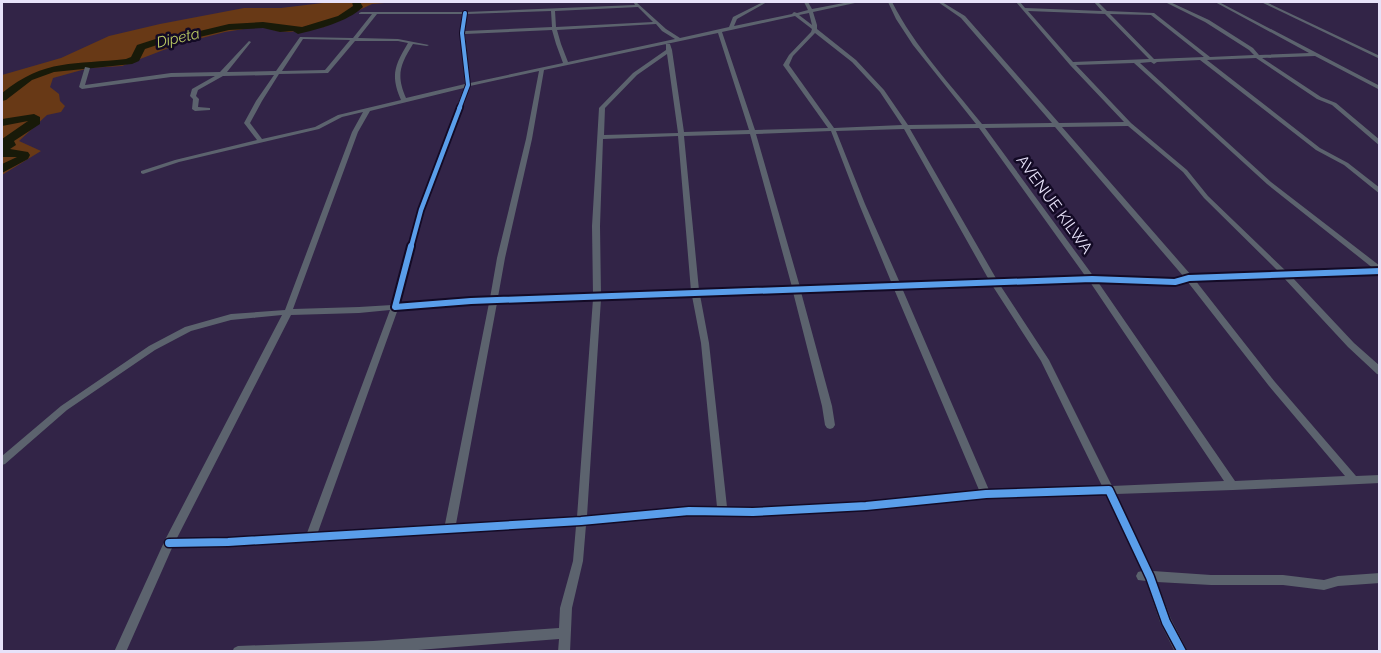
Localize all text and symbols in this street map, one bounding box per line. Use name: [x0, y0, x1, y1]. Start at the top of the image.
water label: Dipeta: [155, 24, 202, 52]
street label: AVENUE KILWA: [1012, 151, 1097, 257]

